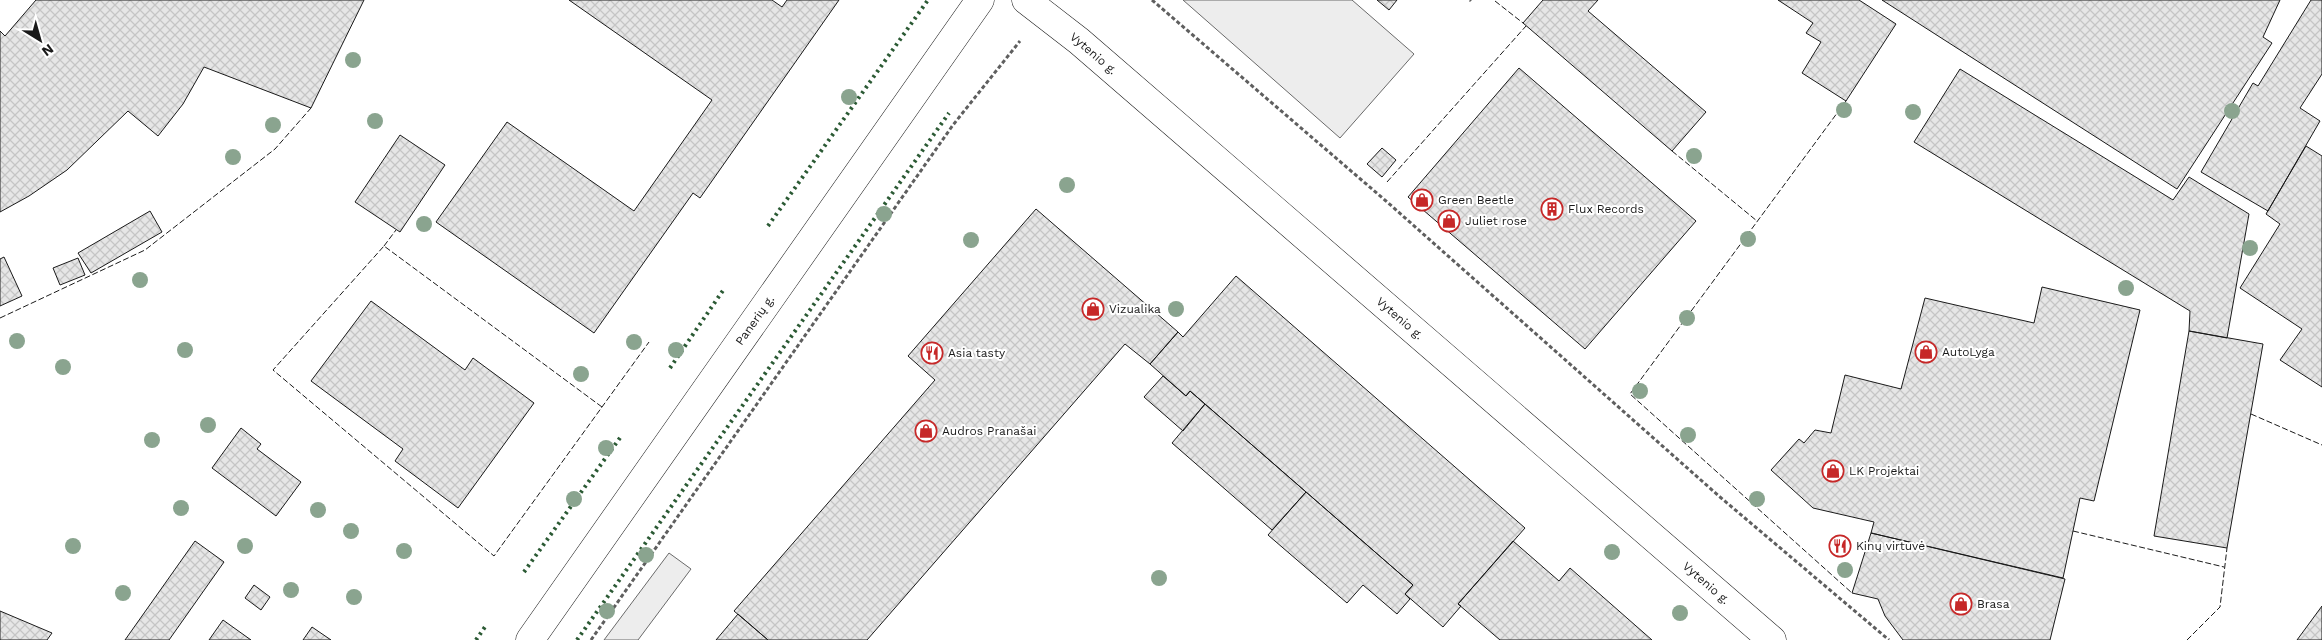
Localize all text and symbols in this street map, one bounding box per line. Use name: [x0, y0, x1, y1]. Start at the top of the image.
north arrow: [15, 15, 65, 65]
street label: Vytenio g.: [1067, 30, 1120, 77]
text: N: [39, 41, 57, 60]
shop icon: Green Beetle: [1410, 188, 1434, 212]
place label: Green Beetle: [1438, 193, 1514, 207]
building icon: Flux Records: [1540, 197, 1564, 221]
place label: Flux Records: [1568, 202, 1644, 216]
shop icon: Juliet rose: [1437, 209, 1461, 233]
place label: Juliet rose: [1465, 214, 1527, 228]
street label: Panerių g.: [733, 293, 777, 348]
street label: Vytenio g.: [1373, 294, 1426, 342]
shop icon: Vizualika: [1081, 297, 1105, 321]
place label: Vizualika: [1109, 302, 1161, 316]
shop icon: AutoLyga: [1914, 340, 1938, 364]
restaurant icon: Asia tasty: [920, 341, 944, 365]
place label: AutoLyga: [1942, 345, 1995, 359]
place label: Asia tasty: [948, 346, 1006, 360]
shop icon: Audros Pranašai: [914, 419, 938, 443]
place label: Audros Pranašai: [942, 424, 1036, 438]
shop icon: LK Projektai: [1821, 459, 1845, 483]
place label: LK Projektai: [1849, 464, 1919, 478]
restaurant icon: Kinų virtuvė: [1828, 534, 1852, 558]
place label: Kinų virtuvė: [1856, 539, 1925, 553]
street label: Vytenio g.: [1680, 559, 1732, 607]
shop icon: Brasa: [1949, 592, 1973, 616]
place label: Brasa: [1977, 597, 2010, 611]

